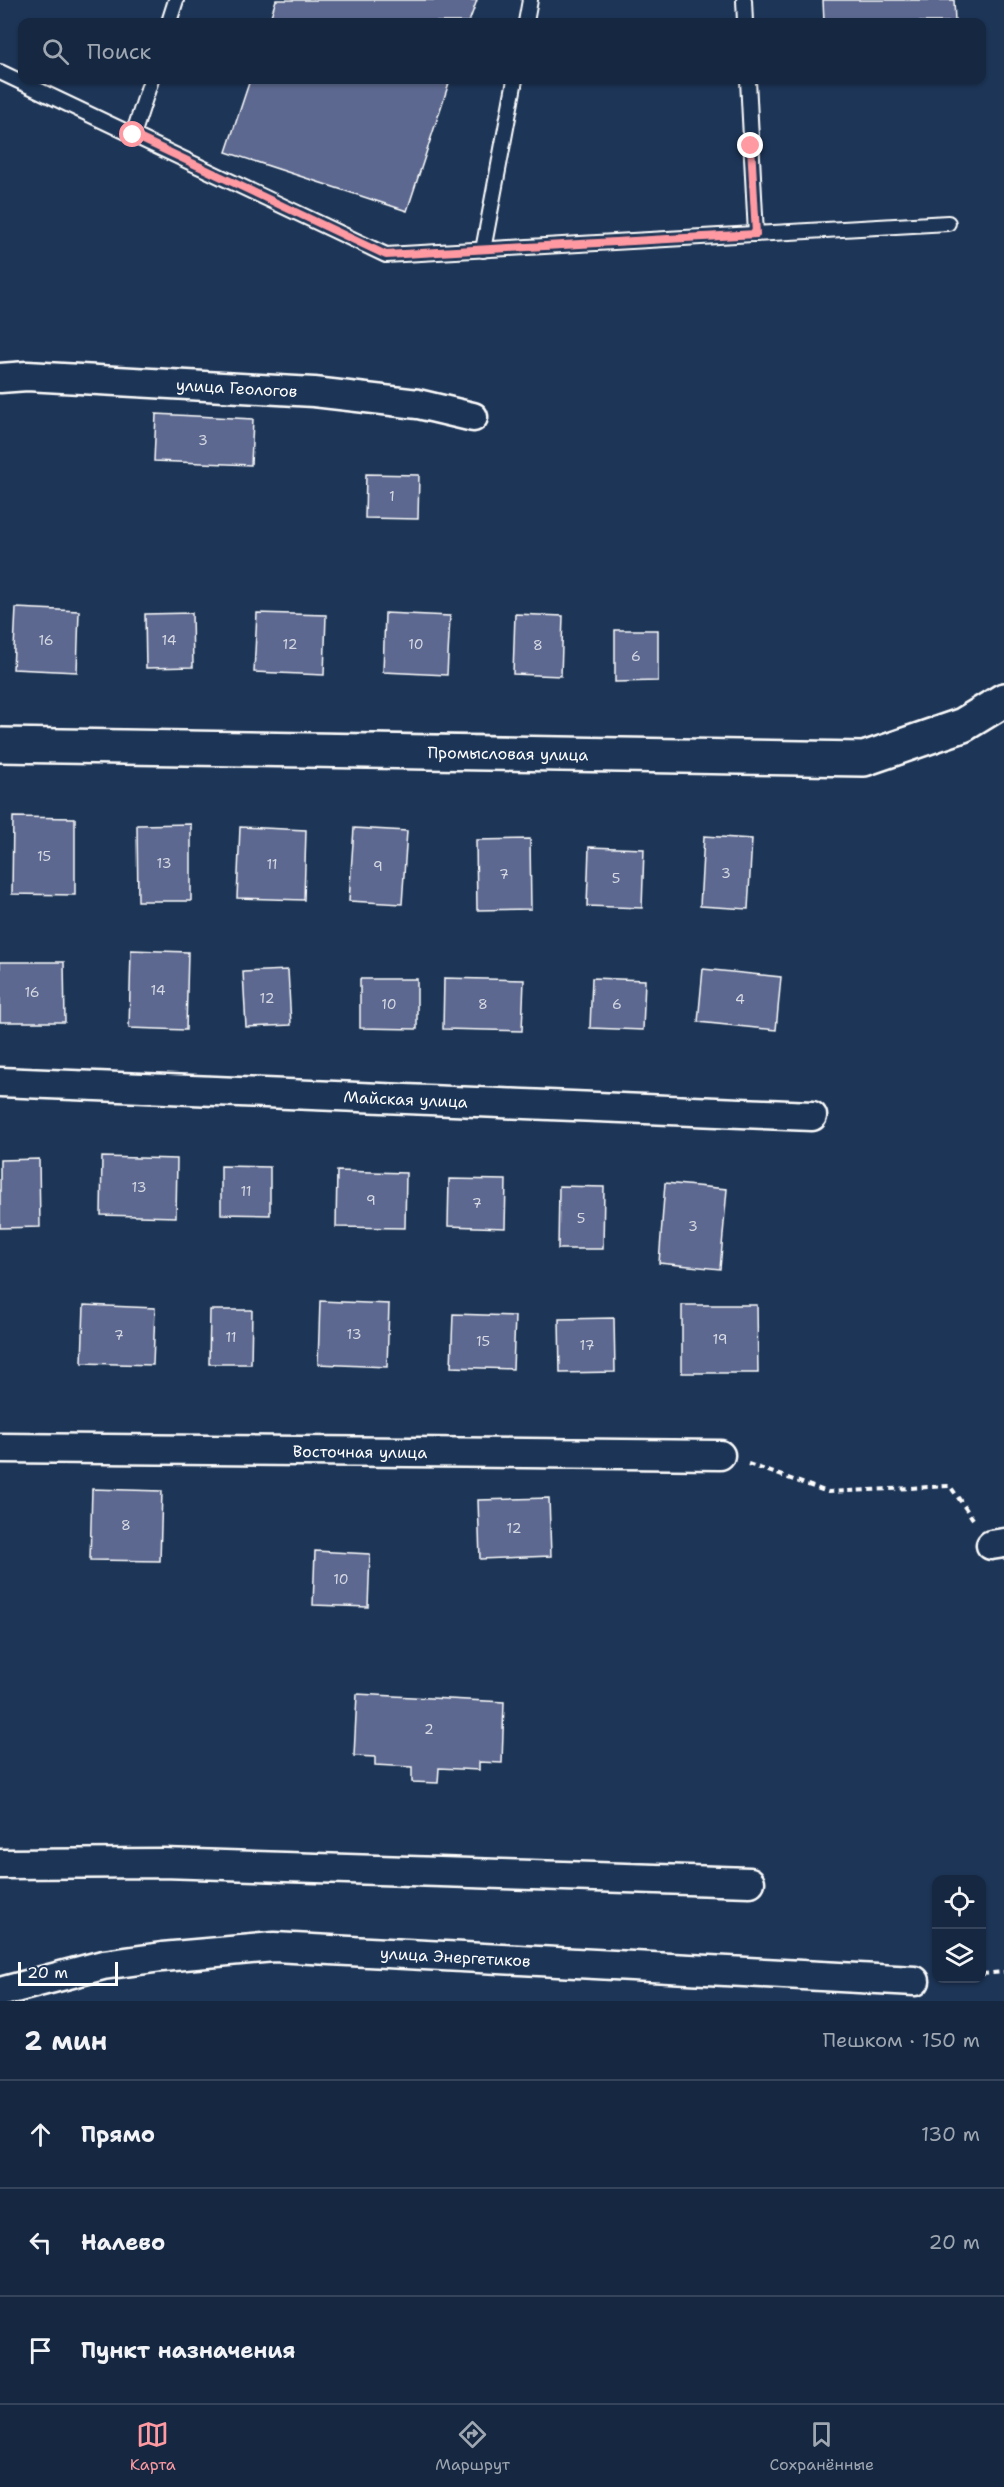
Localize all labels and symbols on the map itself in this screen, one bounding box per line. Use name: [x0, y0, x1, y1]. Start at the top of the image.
route start: [119, 121, 145, 147]
route end: [737, 132, 763, 158]
street label: улица Геологов: [175, 374, 298, 402]
house number: 3: [198, 431, 208, 449]
house number: 1: [389, 487, 395, 505]
house number: 16: [38, 631, 54, 649]
house number: 14: [161, 631, 177, 649]
house number: 12: [283, 635, 297, 653]
house number: 10: [408, 635, 424, 653]
house number: 8: [533, 636, 543, 654]
house number: 6: [631, 647, 641, 665]
street label: Промысловая улица: [427, 742, 589, 766]
house number: 15: [37, 847, 51, 865]
house number: 13: [157, 854, 171, 872]
house number: 11: [266, 855, 278, 873]
house number: 9: [373, 857, 383, 875]
house number: 3: [721, 864, 731, 882]
house number: 7: [499, 865, 509, 883]
house number: 5: [612, 869, 620, 887]
house number: 14: [150, 981, 166, 999]
house number: 16: [24, 983, 40, 1001]
house number: 12: [260, 989, 274, 1007]
house number: 4: [735, 990, 745, 1008]
house number: 10: [381, 995, 397, 1013]
house number: 8: [478, 995, 488, 1013]
house number: 6: [612, 995, 622, 1013]
street label: Майская улица: [343, 1086, 468, 1113]
house number: 13: [132, 1178, 146, 1196]
house number: 11: [240, 1182, 252, 1200]
house number: 9: [366, 1191, 376, 1209]
house number: 7: [472, 1194, 482, 1212]
house number: 5: [577, 1209, 585, 1227]
house number: 3: [688, 1217, 698, 1235]
house number: 13: [347, 1325, 361, 1343]
house number: 7: [114, 1326, 124, 1344]
house number: 11: [225, 1328, 237, 1346]
house number: 19: [712, 1330, 728, 1348]
house number: 15: [476, 1332, 490, 1350]
house number: 17: [580, 1336, 594, 1354]
street label: Восточная улица: [293, 1441, 427, 1463]
house number: 8: [121, 1516, 131, 1534]
house number: 12: [507, 1519, 521, 1537]
house number: 10: [333, 1570, 349, 1588]
house number: 2: [424, 1720, 434, 1738]
street label: улица Энергетиков: [379, 1943, 531, 1972]
scale bar: [18, 1959, 118, 1986]

